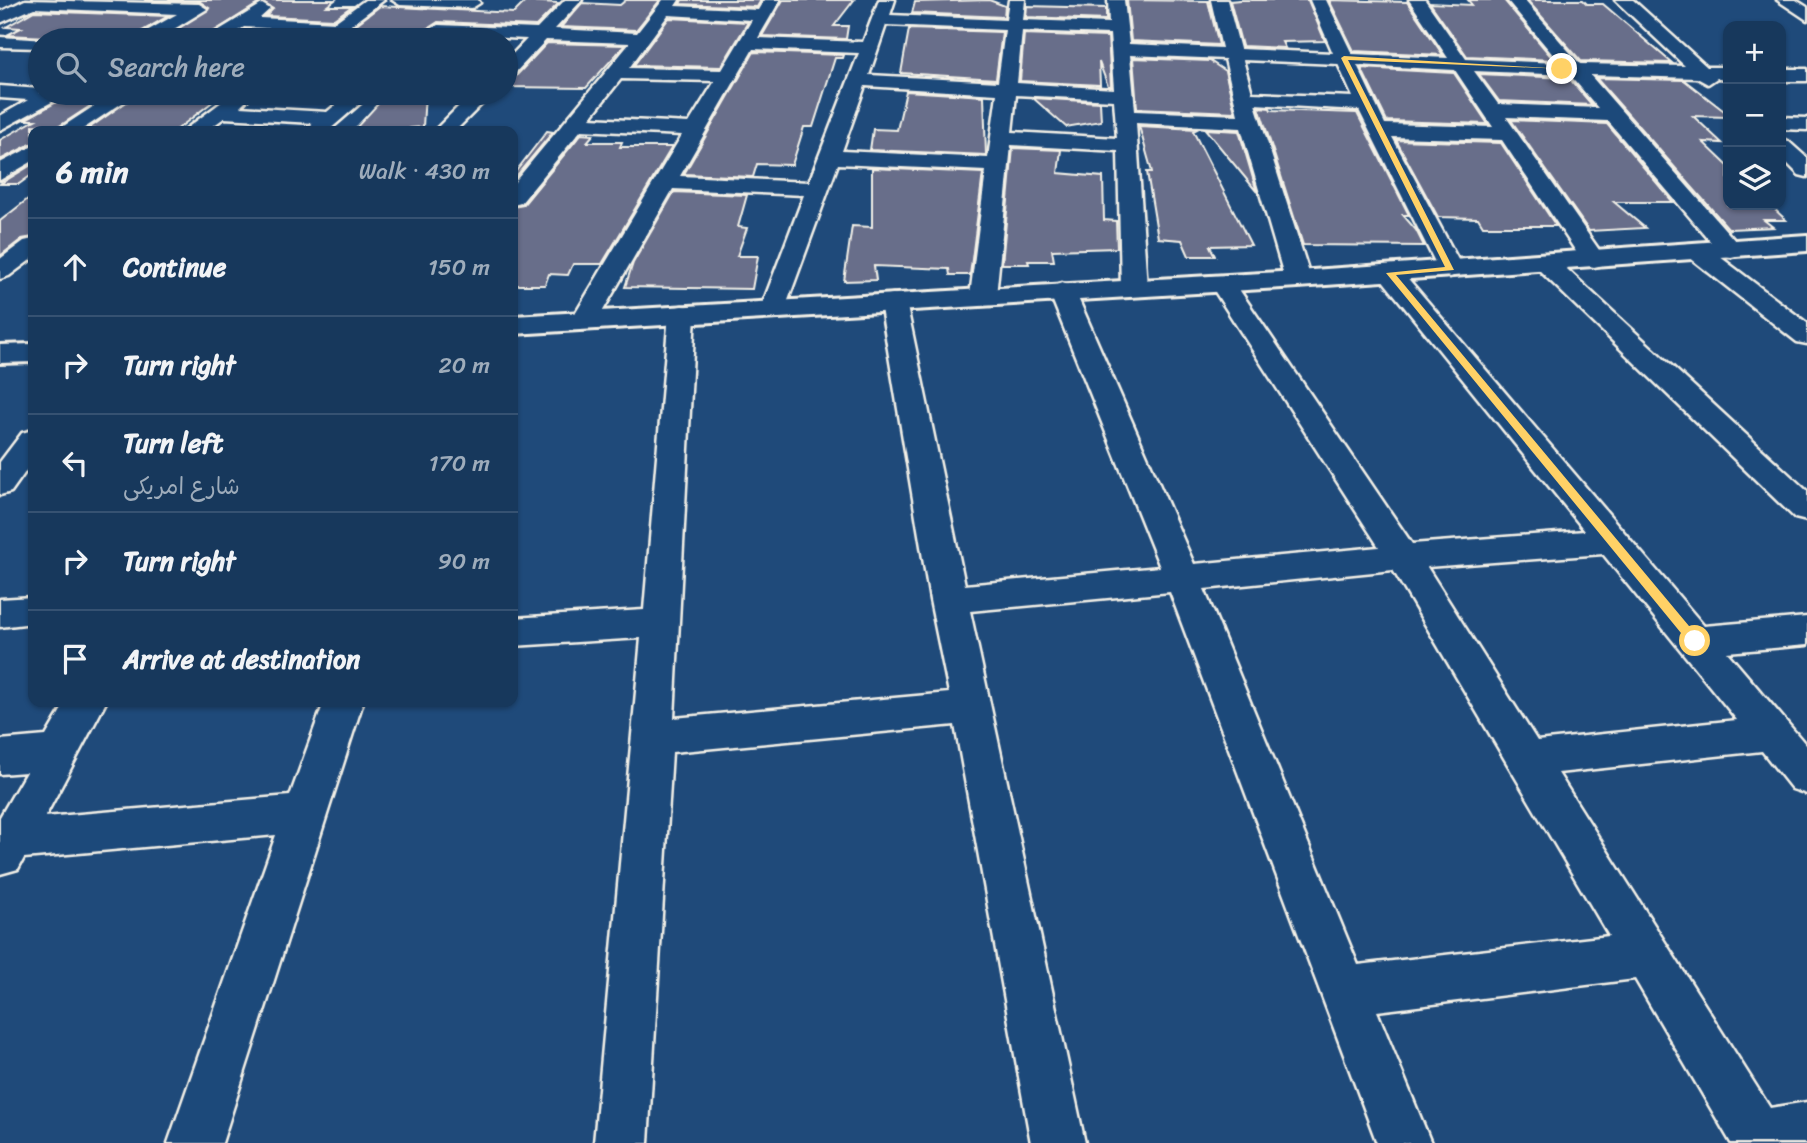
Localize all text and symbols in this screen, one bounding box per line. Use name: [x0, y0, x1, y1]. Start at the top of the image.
map controls: [1723, 21, 1786, 210]
button: +: [1723, 21, 1786, 84]
search box: [28, 28, 518, 105]
text: Search here: [108, 44, 245, 90]
icon: search: [52, 48, 90, 86]
route end: [1546, 53, 1577, 84]
button: −: [1723, 84, 1786, 147]
text: 6 min: [56, 145, 128, 199]
button: layers: [1723, 147, 1786, 210]
text: Walk · 430 m: [359, 151, 490, 192]
text: Continue: [123, 244, 226, 290]
text: 150 m: [428, 247, 490, 288]
icon: ahead: [56, 248, 94, 286]
text: Turn right: [123, 342, 236, 388]
text: 20 m: [439, 345, 490, 386]
icon: right: [56, 346, 94, 384]
text: Turn left: [123, 420, 223, 466]
text: 170 m: [429, 443, 490, 484]
icon: left: [56, 444, 94, 482]
text: شارع امريكى: [123, 466, 240, 507]
text: Turn right: [123, 538, 236, 584]
text: 90 m: [438, 541, 490, 582]
icon: right: [56, 542, 94, 580]
route start: [1679, 625, 1710, 656]
text: Arrive at destination: [123, 636, 360, 682]
icon: arrive: [56, 640, 94, 678]

